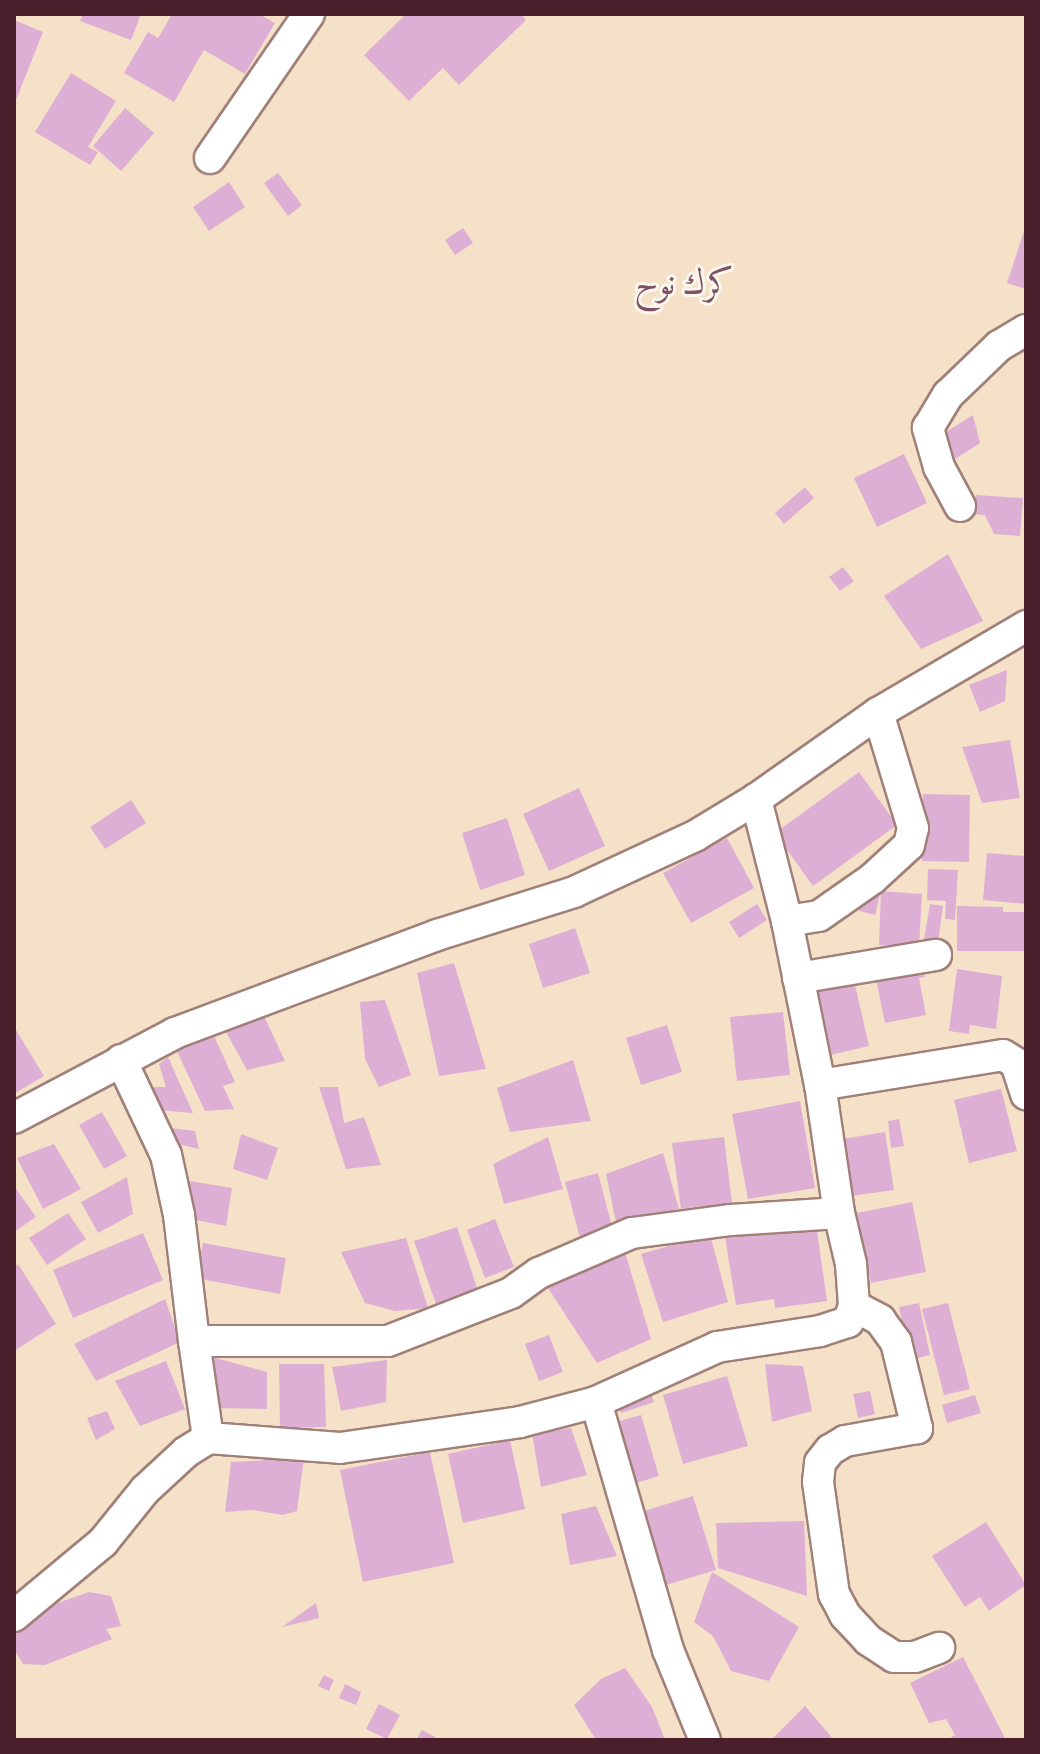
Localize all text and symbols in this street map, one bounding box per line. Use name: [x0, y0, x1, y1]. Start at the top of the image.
district label: كرك نوح: [635, 263, 733, 303]

